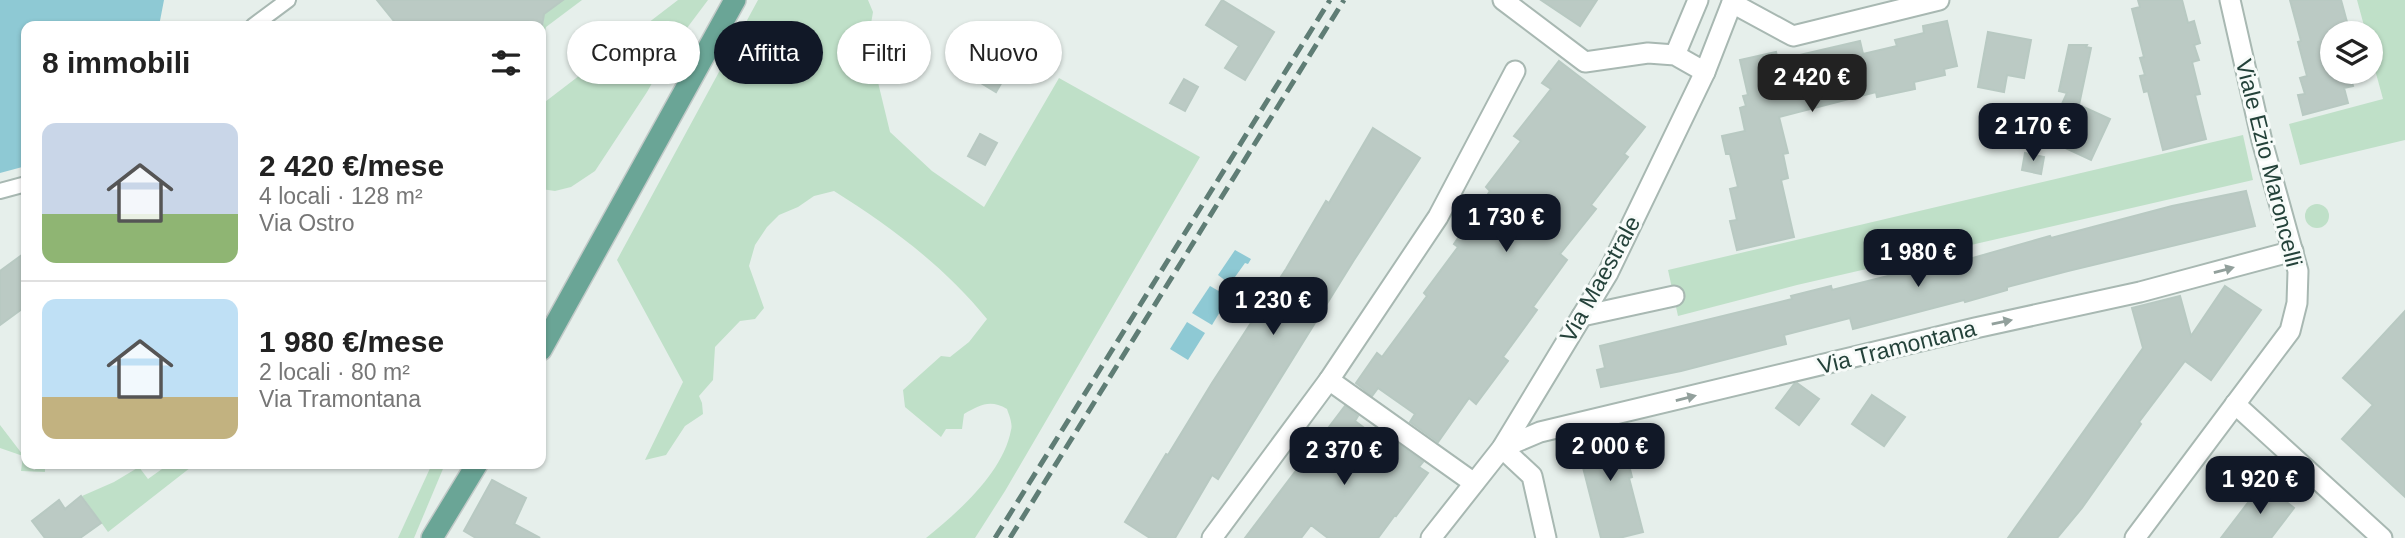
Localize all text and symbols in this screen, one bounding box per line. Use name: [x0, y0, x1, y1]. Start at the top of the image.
chip: Compra: [567, 21, 700, 84]
chip: Affitta: [714, 21, 823, 84]
chip: Filtri: [837, 21, 931, 84]
chip: Nuovo: [945, 21, 1062, 84]
map controls: [2320, 21, 2383, 84]
button: layers: [2320, 21, 2383, 84]
icon: filters: [487, 44, 525, 82]
text: 8 immobili: [42, 46, 190, 79]
pin: 2 420 €: [1747, 54, 1877, 114]
street label: Viale Ezio Maroncelli: [2231, 56, 2307, 270]
text: 2 420 €: [1774, 64, 1850, 90]
pin: 2 170 €: [1968, 104, 2098, 163]
text: 2 170 €: [1995, 113, 2071, 139]
text: 2 420 €/mese: [259, 149, 444, 182]
icon: home: [98, 151, 182, 235]
text: 4 locali · 128 m²: [259, 183, 423, 209]
pin: 1 730 €: [1441, 194, 1571, 254]
text: 1 730 €: [1468, 204, 1544, 230]
text: Via Ostro: [259, 210, 354, 236]
street label: Via Maestrale: [1555, 211, 1645, 347]
pin: 1 980 €: [1853, 230, 1983, 289]
text: 1 980 €: [1880, 239, 1956, 265]
one-way arrow: [2213, 264, 2235, 275]
pin: 1 230 €: [1208, 278, 1338, 337]
text: 1 230 €: [1235, 287, 1311, 313]
street label: Via Tramontana: [1815, 315, 1979, 379]
one-way arrow: [1992, 316, 2014, 327]
text: 1 980 €/mese: [259, 325, 444, 358]
icon: home: [98, 327, 182, 411]
text: 2 locali · 80 m²: [259, 359, 410, 385]
text: Via Tramontana: [259, 386, 421, 412]
one-way arrow: [1675, 392, 1697, 403]
pin: 2 000 €: [1545, 424, 1675, 483]
pin: 2 370 €: [1279, 428, 1409, 487]
text: 2 000 €: [1572, 433, 1648, 459]
text: 2 370 €: [1306, 437, 1382, 463]
pin: 1 920 €: [2195, 456, 2325, 516]
text: 1 920 €: [2222, 466, 2298, 492]

